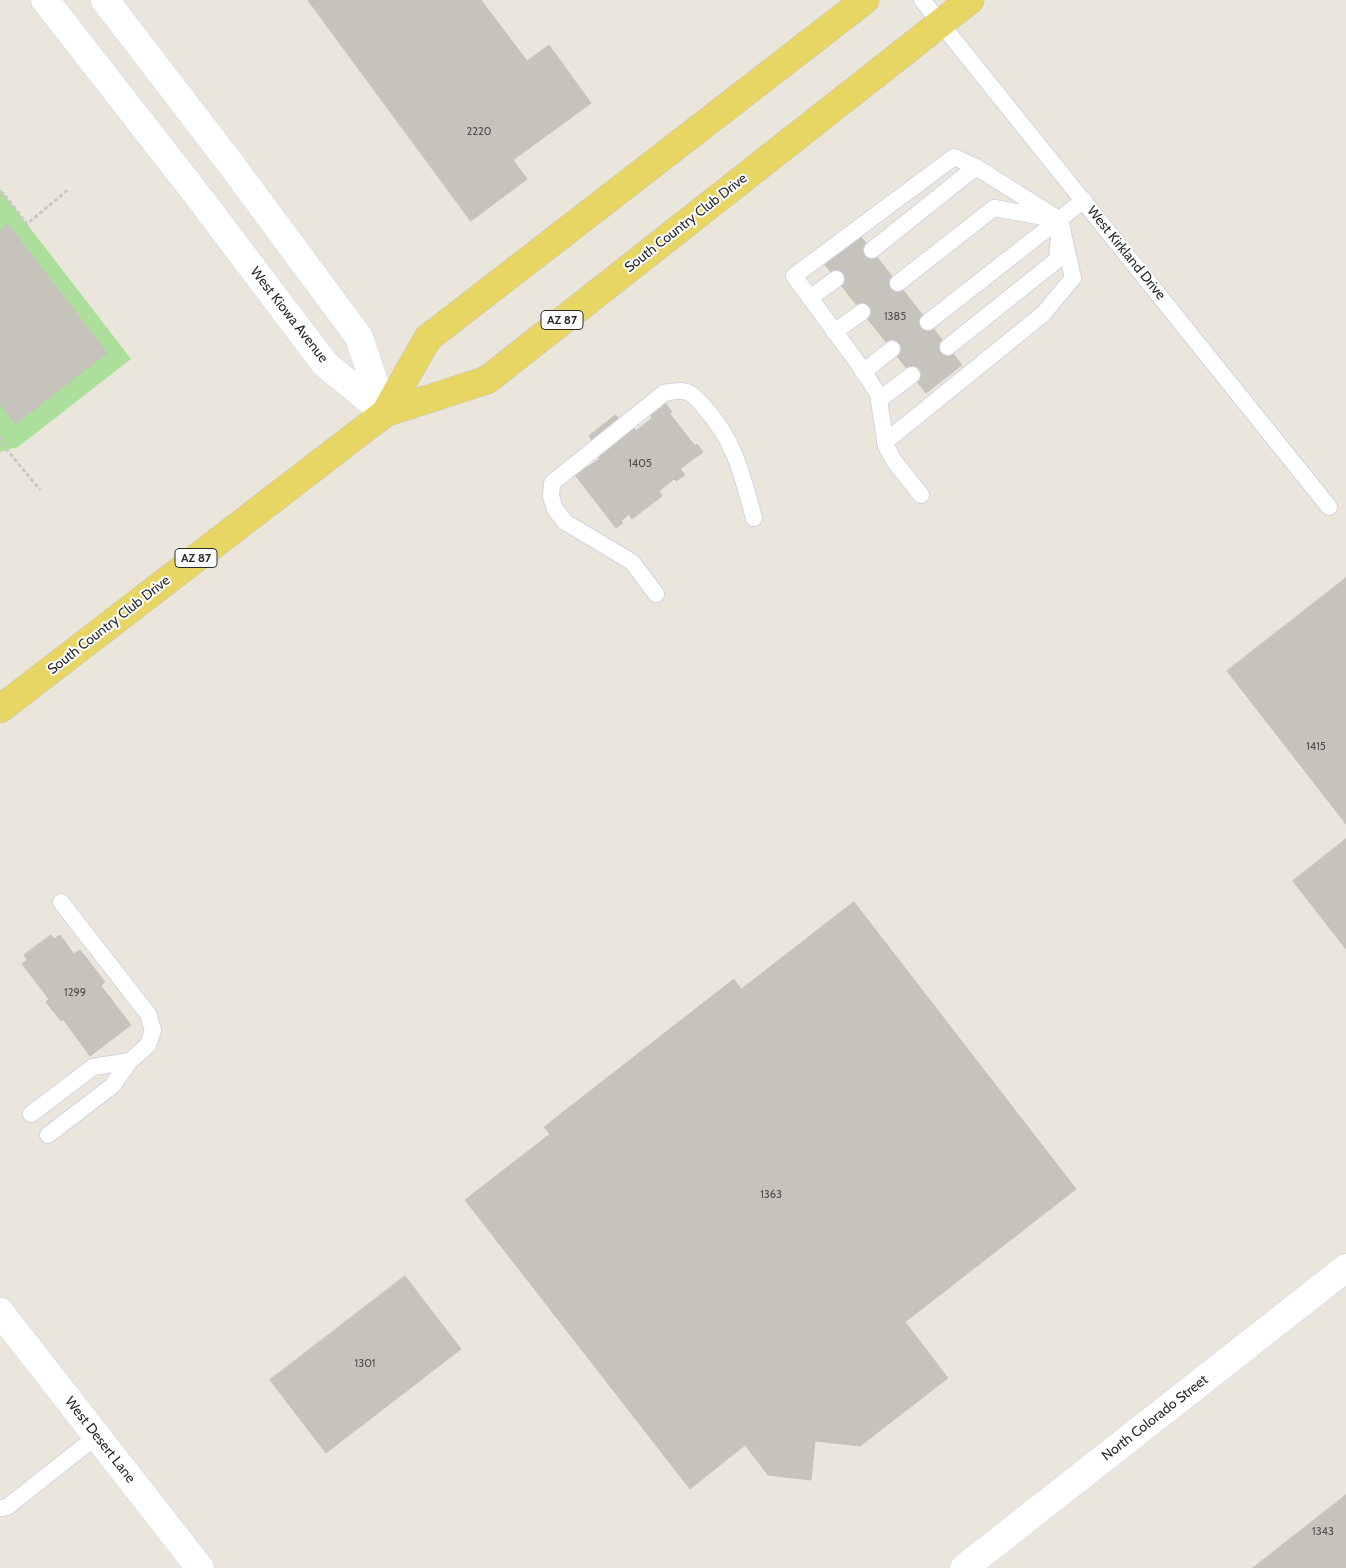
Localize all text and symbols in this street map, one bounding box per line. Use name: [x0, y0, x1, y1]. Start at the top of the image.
house number: 2220: [467, 125, 491, 139]
street label: South Country Club Drive: [621, 170, 751, 276]
street label: West Kirkland Drive: [1083, 203, 1169, 303]
street label: West Kiowa Avenue: [246, 264, 332, 366]
road number: AZ 87: [541, 310, 583, 330]
house number: 1385: [884, 310, 906, 324]
house number: 1405: [628, 457, 652, 471]
road number: AZ 87: [175, 548, 217, 568]
street label: South Country Club Drive: [44, 572, 174, 678]
house number: 1415: [1306, 740, 1326, 754]
house number: 1299: [64, 986, 86, 1000]
house number: 1363: [760, 1188, 782, 1202]
house number: 1301: [355, 1357, 375, 1371]
street label: North Colorado Street: [1099, 1371, 1211, 1465]
street label: West Desert Lane: [61, 1394, 139, 1486]
house number: 1343: [1312, 1525, 1334, 1539]

